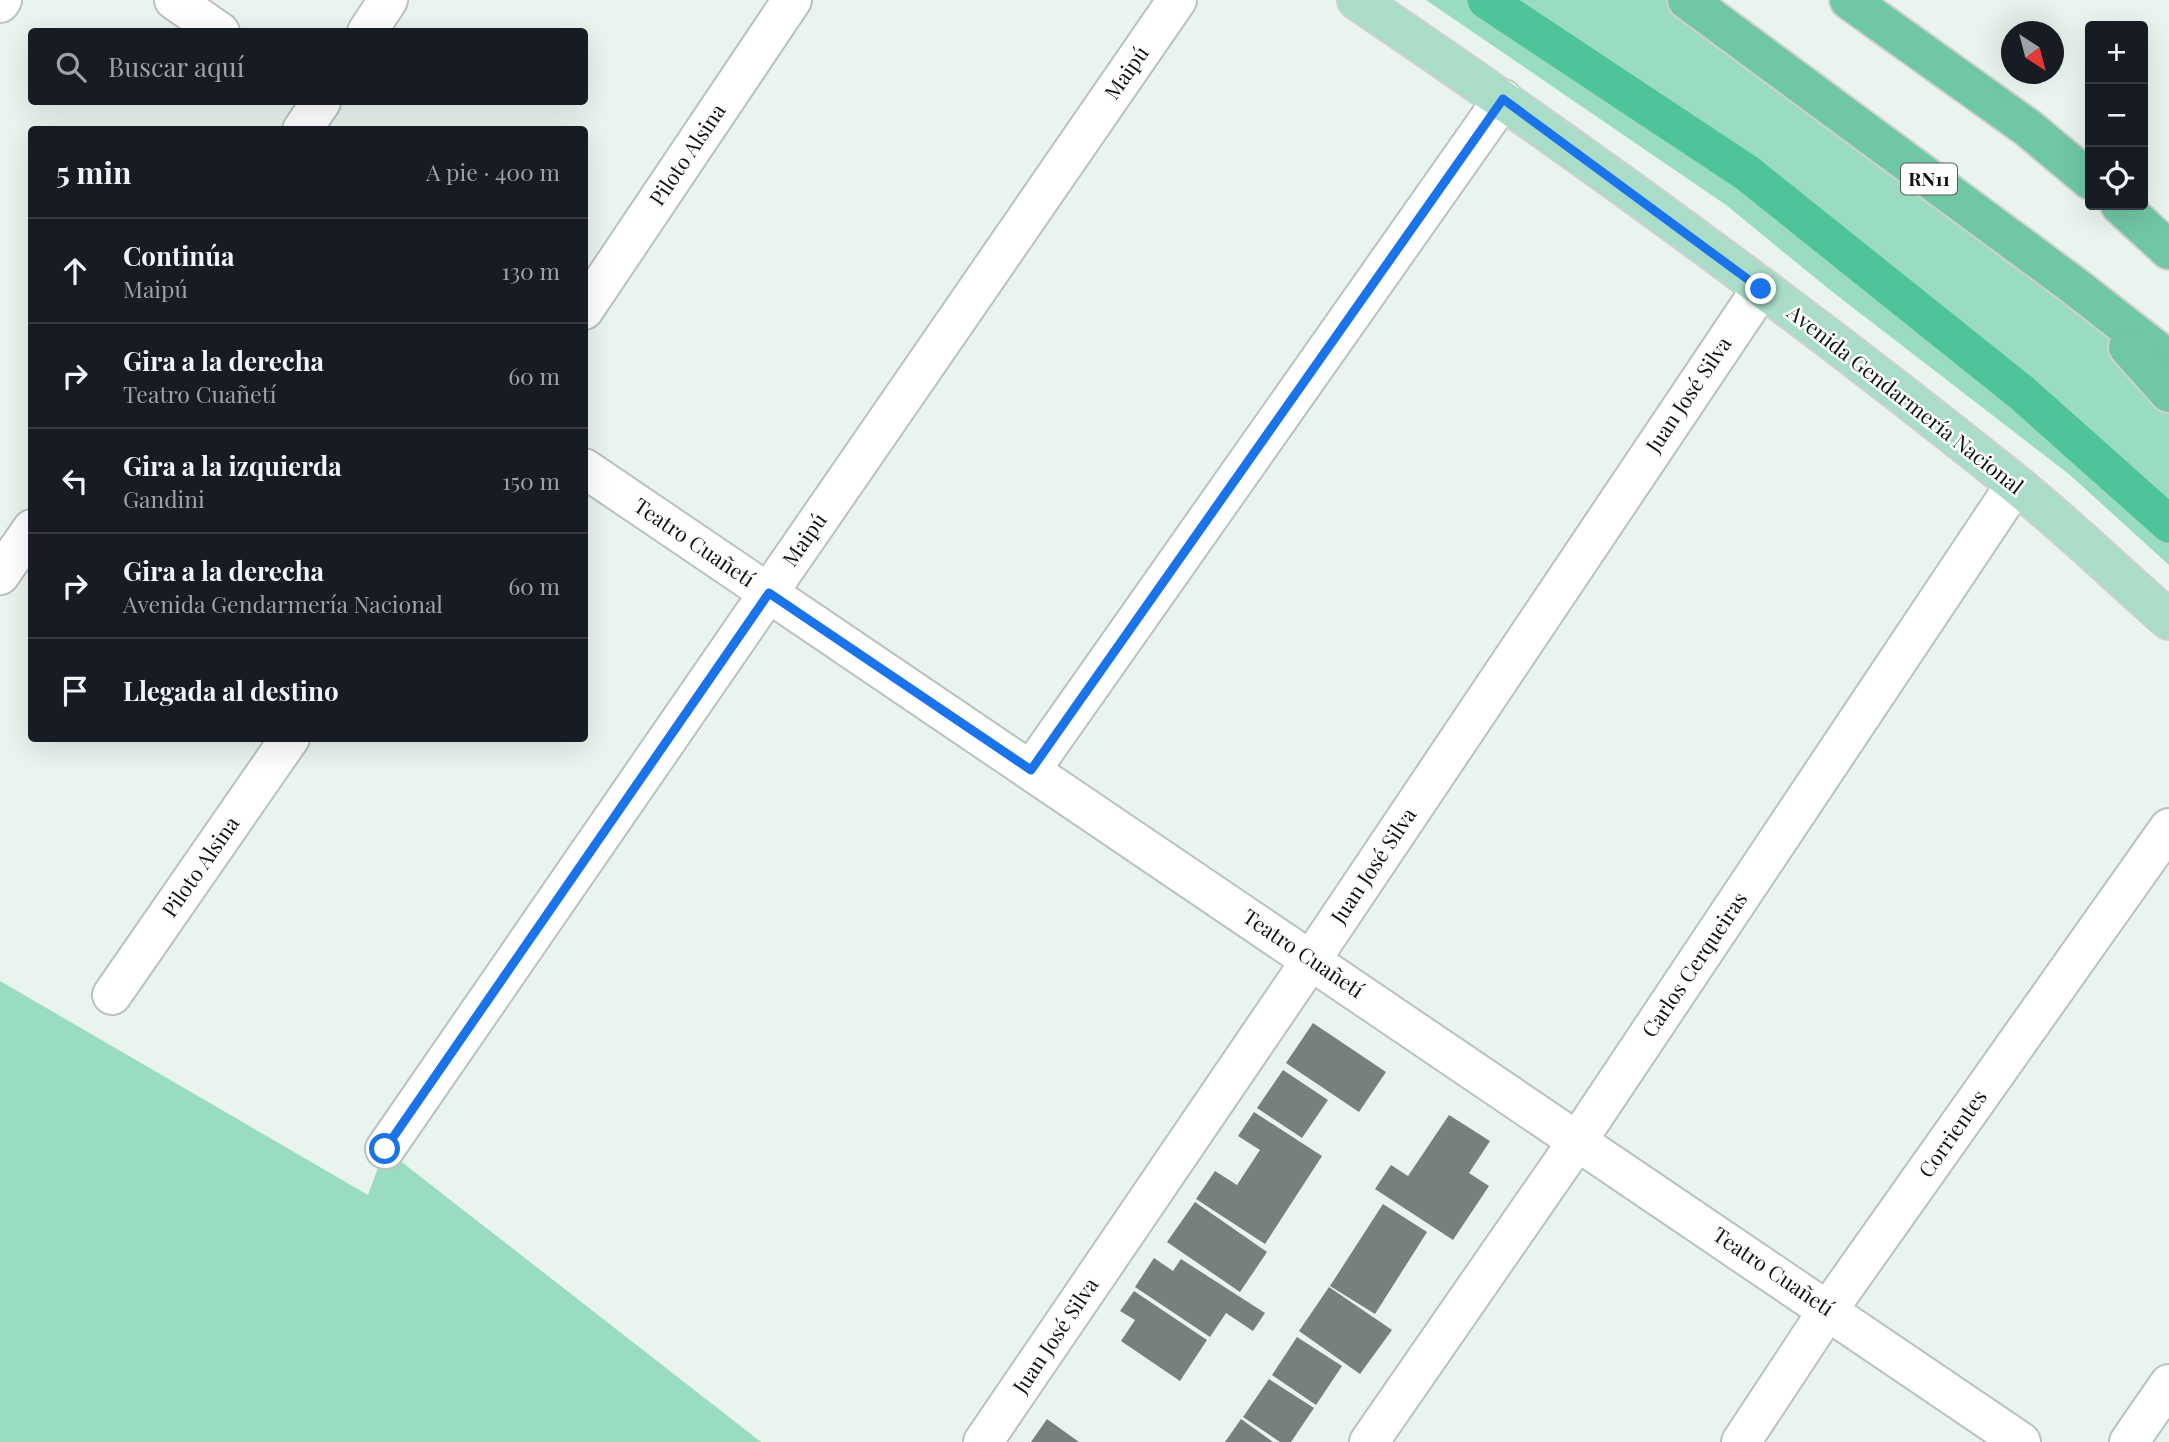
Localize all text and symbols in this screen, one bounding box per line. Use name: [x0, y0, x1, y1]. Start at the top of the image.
north arrow: [2001, 21, 2064, 84]
map controls: [2085, 21, 2148, 210]
button: +: [2085, 21, 2148, 84]
search box: [28, 28, 588, 105]
street label: Maipú: [1097, 40, 1154, 104]
icon: search: [52, 48, 90, 86]
text: Buscar aquí: [108, 49, 244, 84]
button: −: [2085, 84, 2148, 147]
street label: Piloto Alsina: [642, 97, 731, 210]
button: locate: [2085, 147, 2148, 210]
text: 5 min: [56, 152, 131, 192]
text: A pie · 400 m: [426, 156, 560, 187]
road number: RN11: [1901, 164, 1957, 195]
text: Continúa: [123, 238, 235, 273]
icon: ahead: [56, 252, 94, 290]
text: 130 m: [502, 255, 560, 286]
text: Maipú: [123, 273, 188, 304]
route end: [1745, 273, 1776, 304]
street label: Avenida Gendarmería Nacional: [1782, 297, 2030, 499]
street label: Juan José Silva: [1638, 330, 1737, 458]
text: Gira a la derecha: [123, 343, 324, 378]
icon: right: [56, 357, 94, 395]
text: 60 m: [508, 360, 560, 391]
text: Teatro Cuañetí: [123, 378, 277, 409]
text: Gira a la izquierda: [123, 448, 342, 483]
icon: left: [56, 462, 94, 500]
text: 150 m: [502, 465, 560, 496]
text: Gandini: [123, 483, 205, 514]
street label: Teatro Cuañetí: [629, 491, 761, 592]
street label: Maipú: [775, 507, 832, 571]
text: Gira a la derecha: [123, 553, 324, 588]
icon: right: [56, 567, 94, 605]
text: 60 m: [508, 570, 560, 601]
text: Avenida Gendarmería Nacional: [123, 588, 443, 619]
icon: arrive: [56, 672, 94, 710]
text: Llegada al destino: [123, 673, 339, 708]
street label: Juan José Silva: [1323, 801, 1422, 929]
street label: Piloto Alsina: [154, 809, 245, 922]
street label: Carlos Cerqueiras: [1634, 886, 1752, 1042]
street label: Teatro Cuañetí: [1238, 902, 1370, 1003]
street label: Corrientes: [1911, 1083, 1992, 1182]
route start: [369, 1133, 400, 1164]
street label: Teatro Cuañetí: [1708, 1220, 1840, 1321]
street label: Juan José Silva: [1005, 1271, 1104, 1399]

